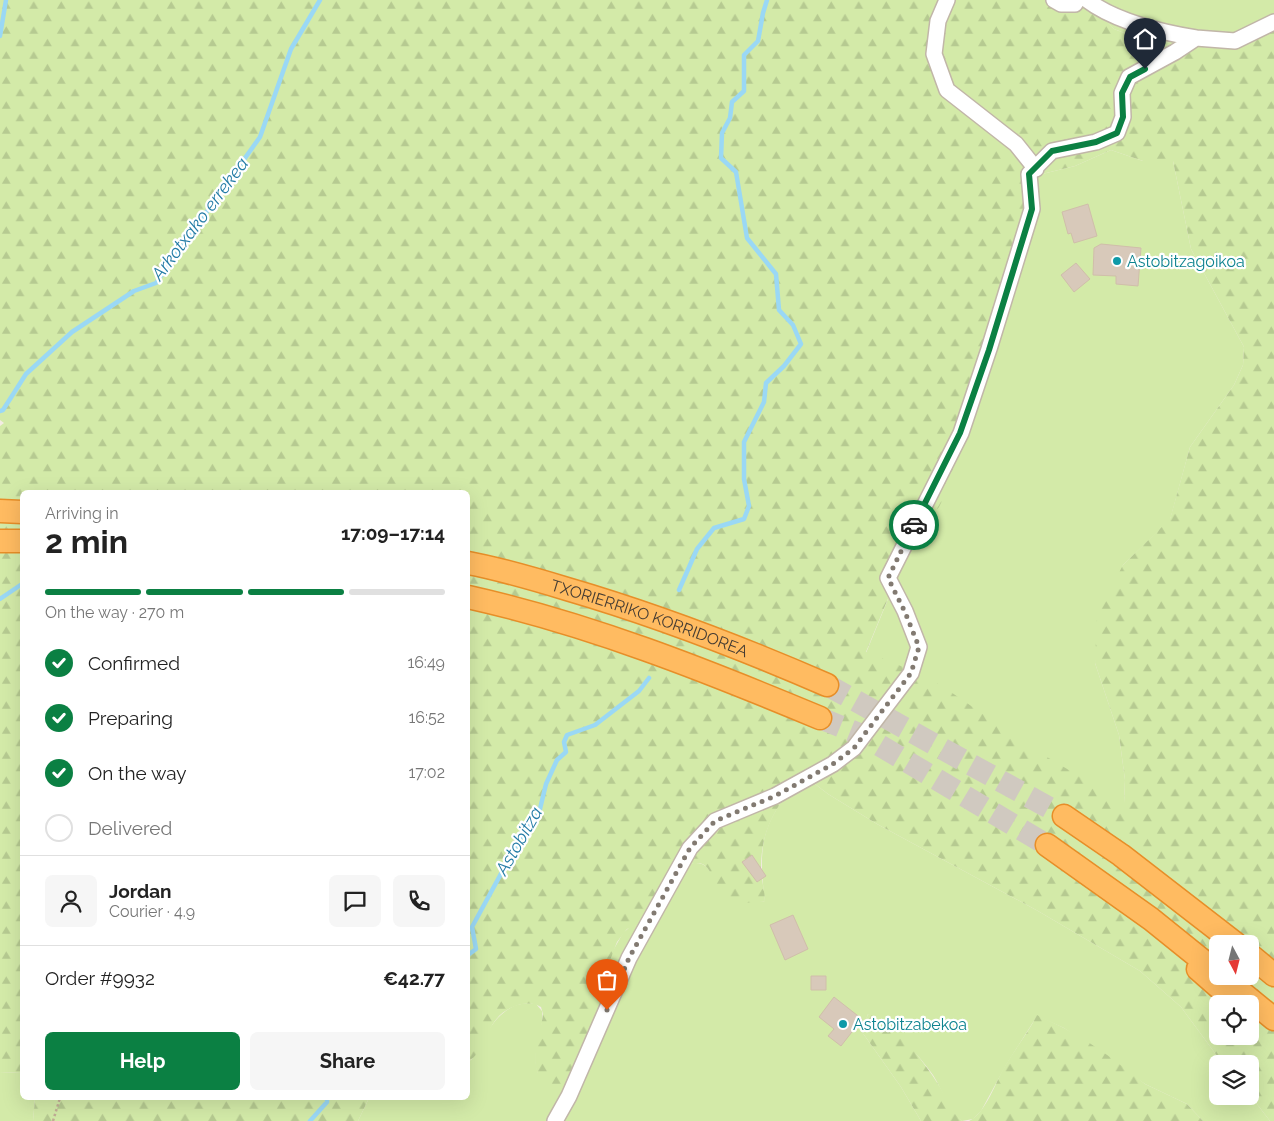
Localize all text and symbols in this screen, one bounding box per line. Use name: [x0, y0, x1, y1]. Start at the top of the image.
pin: [1124, 18, 1166, 69]
icon: home: [1131, 25, 1159, 53]
water label: Arkotxako errekea: [146, 153, 253, 285]
place label: Astobitzagoikoa: [1127, 252, 1245, 271]
marker: Astobitzagoikoa: [1111, 255, 1123, 267]
courier: [889, 500, 939, 550]
text: Arriving in: [45, 504, 119, 523]
icon: car: [900, 511, 928, 539]
text: 17:09–17:14: [341, 522, 445, 544]
text: 2 min: [45, 523, 128, 560]
street label: TXORIERRIKO KORRIDOREA: [549, 576, 751, 661]
text: On the way · 270 m: [45, 603, 184, 622]
icon: check: [45, 649, 73, 677]
text: Confirmed: [88, 652, 180, 674]
text: 16:49: [407, 653, 445, 672]
icon: check: [45, 704, 73, 732]
text: Preparing: [88, 707, 173, 729]
text: 16:52: [408, 708, 445, 727]
icon: check: [45, 759, 73, 787]
text: On the way: [88, 762, 187, 784]
text: 17:02: [409, 763, 445, 782]
water label: Astobitza: [490, 803, 547, 879]
text: Delivered: [88, 817, 172, 839]
button: person: [45, 875, 97, 927]
button: chat: [329, 875, 381, 927]
button: phone: [393, 875, 445, 927]
text: Jordan: [109, 880, 172, 902]
text: Courier · 4.9: [109, 902, 195, 921]
north arrow: [1209, 935, 1259, 985]
map controls: [1209, 935, 1259, 1105]
pin: [586, 959, 628, 1010]
icon: bag: [593, 966, 621, 994]
text: Order #9932: [45, 967, 155, 989]
text: €42.77: [383, 967, 445, 989]
button: locate: [1209, 995, 1259, 1045]
place label: Astobitzabekoa: [853, 1015, 967, 1034]
marker: Astobitzabekoa: [837, 1018, 849, 1030]
button: Help: [45, 1032, 240, 1090]
button: Share: [250, 1032, 445, 1090]
button: layers: [1209, 1055, 1259, 1105]

